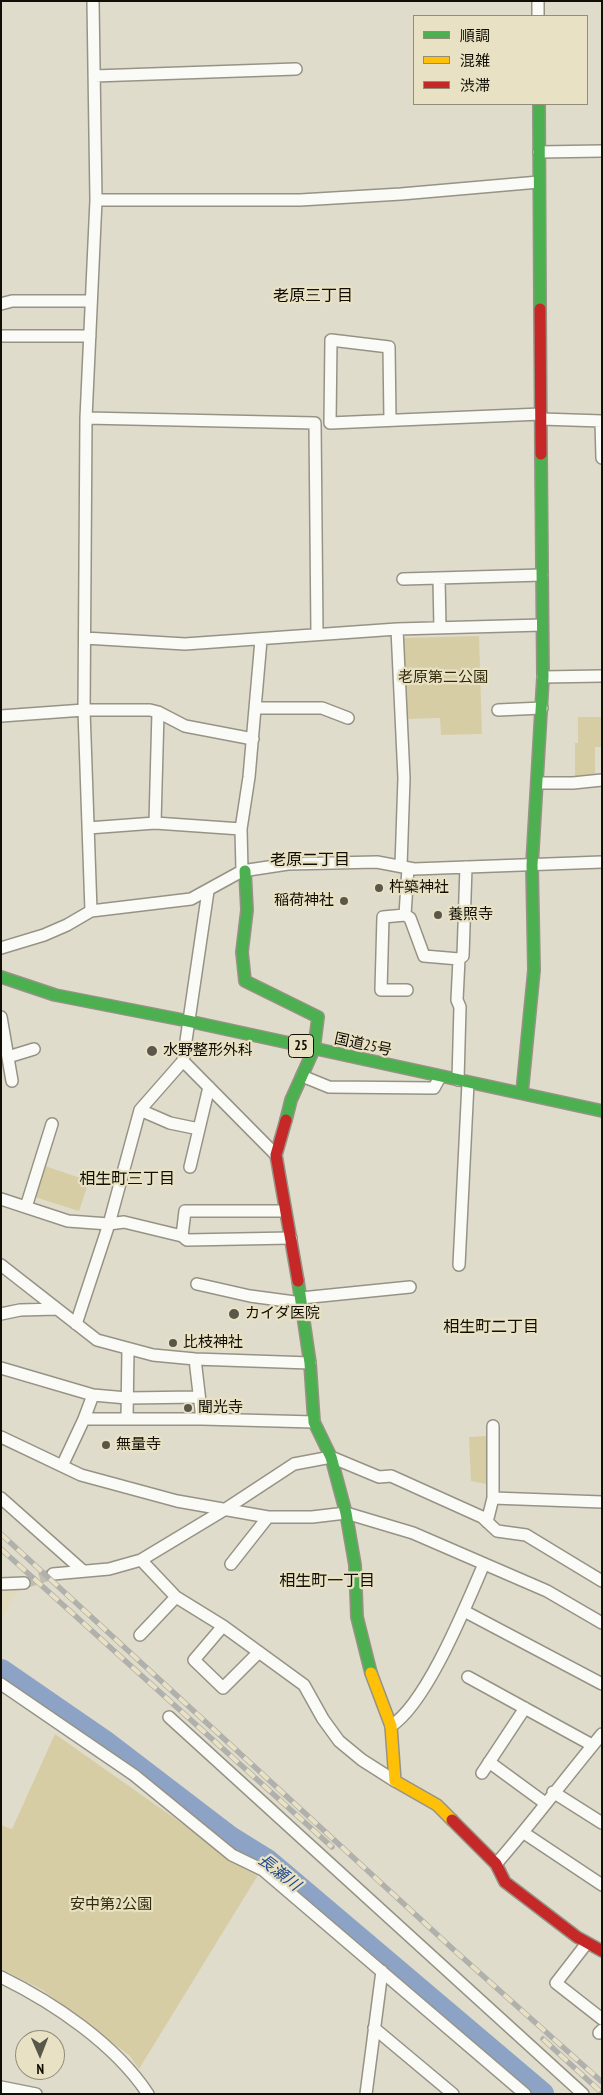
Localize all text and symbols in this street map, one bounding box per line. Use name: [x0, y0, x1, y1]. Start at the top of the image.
legend: [413, 15, 588, 105]
text: 順調: [460, 26, 490, 45]
text: 混雑: [460, 51, 490, 70]
text: 渋滞: [460, 76, 490, 95]
district label: 老原三丁目: [273, 286, 353, 306]
park label: 老原第二公園: [398, 669, 488, 687]
district label: 老原二丁目: [270, 850, 350, 870]
place label: 杵築神社: [389, 879, 449, 897]
marker: 杵築神社: [373, 882, 385, 894]
place label: 稲荷神社: [274, 892, 334, 910]
marker: 稲荷神社: [338, 895, 350, 907]
place label: 養照寺: [448, 906, 493, 924]
marker: 養照寺: [432, 909, 444, 921]
street label: 国道25号: [333, 1030, 393, 1060]
road number: 25: [288, 1034, 314, 1058]
place label: 水野整形外科: [163, 1042, 253, 1060]
marker: 水野整形外科: [145, 1044, 159, 1058]
district label: 相生町三丁目: [79, 1169, 175, 1189]
place label: カイダ医院: [245, 1305, 320, 1323]
marker: カイダ医院: [227, 1307, 241, 1321]
district label: 相生町二丁目: [443, 1317, 539, 1337]
place label: 比枝神社: [183, 1334, 243, 1352]
marker: 比枝神社: [167, 1337, 179, 1349]
place label: 聞光寺: [198, 1399, 243, 1417]
marker: 聞光寺: [182, 1402, 194, 1414]
place label: 無量寺: [116, 1436, 161, 1454]
marker: 無量寺: [100, 1439, 112, 1451]
district label: 相生町一丁目: [279, 1571, 375, 1591]
water label: 長瀬川: [254, 1851, 304, 1895]
park label: 安中第2公園: [70, 1896, 152, 1914]
north arrow: [15, 2030, 65, 2080]
text: N: [36, 2060, 44, 2078]

